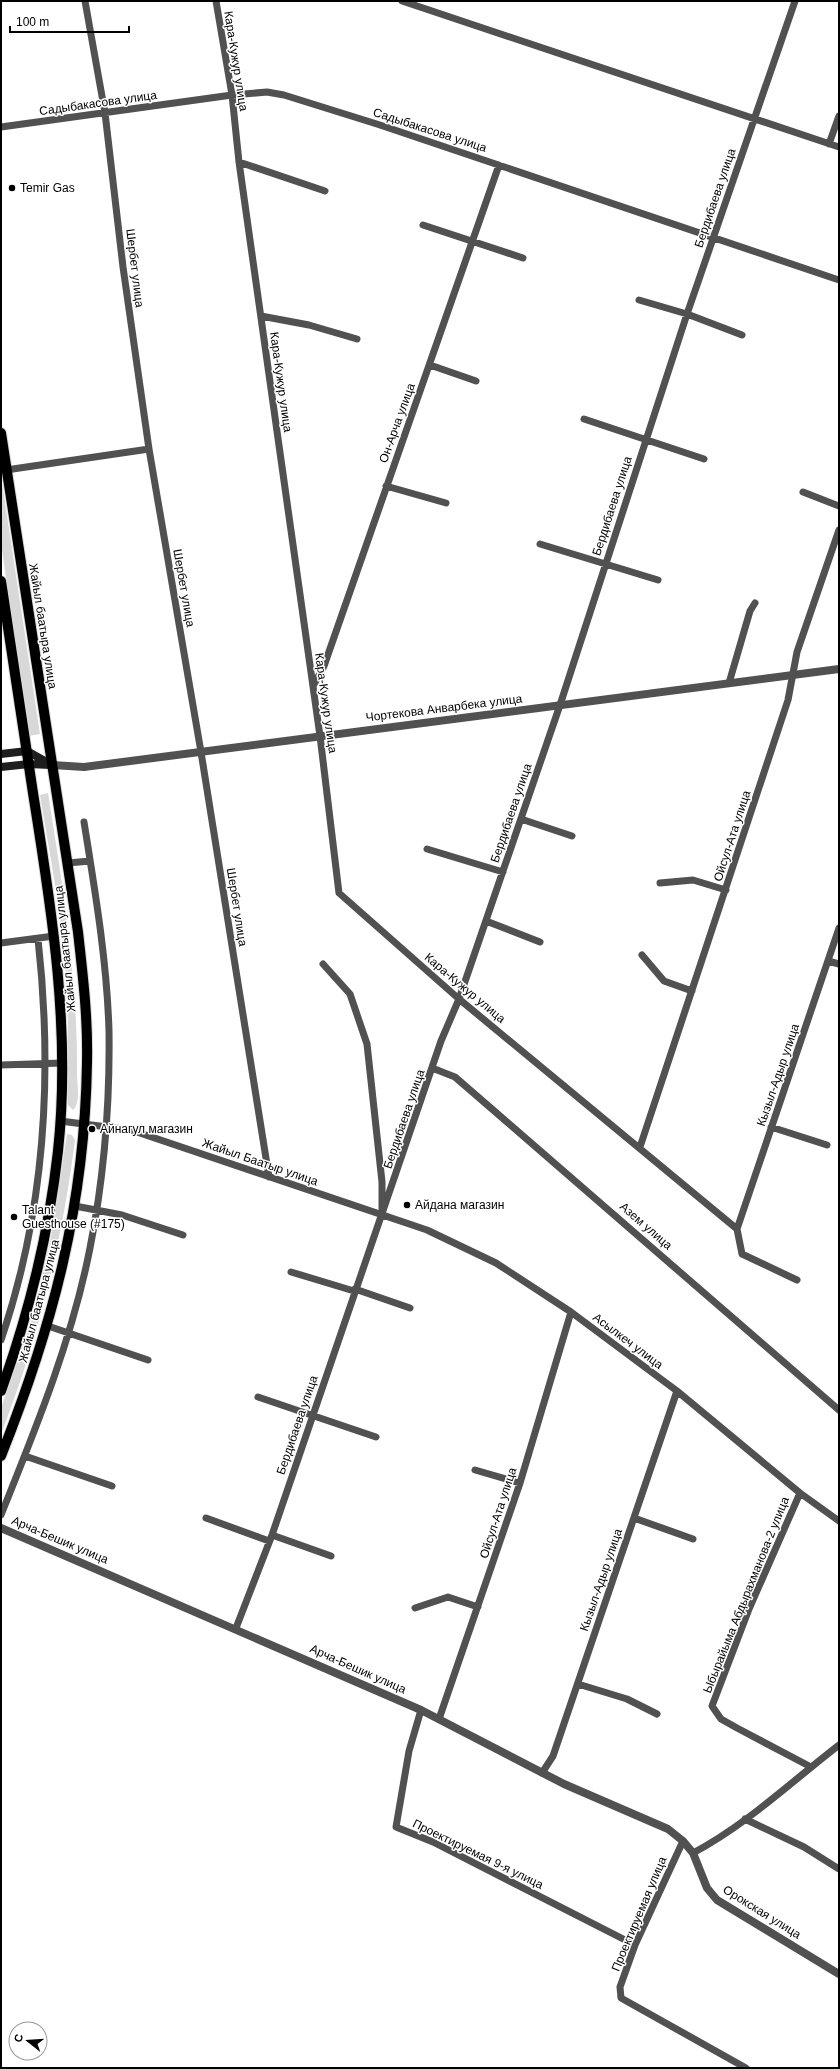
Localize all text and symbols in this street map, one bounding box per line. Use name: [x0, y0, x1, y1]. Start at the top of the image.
scale bar: [10, 8, 129, 34]
street label: Кара-Кужур улица: [221, 10, 251, 112]
text: 100 m: [16, 15, 49, 29]
street label: Садыбакасова улица: [38, 88, 158, 118]
street label: Садыбакасова улица: [371, 105, 489, 155]
street label: Бердибаева улица: [691, 146, 739, 249]
place label: Temir Gas: [20, 181, 75, 195]
marker: Temir Gas: [7, 183, 17, 193]
street label: Шербет улица: [123, 228, 147, 308]
street label: Кара-Кужур улица: [267, 331, 295, 433]
street label: Он-Арча улица: [376, 381, 418, 465]
street label: Бердибаева улица: [589, 454, 635, 558]
street label: Шербет улица: [170, 548, 198, 629]
street label: Жайыл баатыра улица: [26, 562, 60, 690]
street label: Кара-Кужур улица: [312, 652, 340, 754]
street label: Чортекова Анварбека улица: [365, 691, 523, 725]
street label: Бердибаева улица: [487, 761, 535, 864]
street label: Ойсул-Ата улица: [711, 788, 753, 883]
street label: Шербет улица: [224, 867, 250, 948]
street label: Жайыл баатыра улица: [51, 885, 79, 1013]
street label: Кара-Кужур улица: [422, 950, 508, 1026]
street label: Кызыл-Адыр улица: [754, 1022, 802, 1128]
street label: Бердибаева улица: [380, 1067, 428, 1170]
place label: Айнагул магазин: [100, 1122, 193, 1136]
marker: Айнагул магазин: [87, 1124, 97, 1134]
street label: Жайыл Баатыр улица: [200, 1136, 320, 1189]
place label: Айдана магазин: [415, 1198, 504, 1212]
marker: Айдана магазин: [402, 1200, 412, 1210]
street label: Азем улица: [617, 1200, 675, 1253]
place label: Talant Guesthouse (#175): [22, 1203, 125, 1231]
marker: Talant Guesthouse (#175): [9, 1212, 19, 1222]
street label: Жайыл баатыра улица: [16, 1238, 62, 1364]
street label: Асылкеч улица: [590, 1310, 666, 1372]
street label: Бердибаева улица: [273, 1373, 321, 1476]
street label: Ойсул-Ата улица: [477, 1465, 519, 1560]
street label: Ыбырайыма Абдырахманова-2 улица: [700, 1494, 792, 1695]
street label: Арча-Бешик улица: [9, 1513, 111, 1567]
street label: Кызыл-Адыр улица: [577, 1527, 625, 1633]
street label: Арча-Бешик улица: [308, 1641, 409, 1697]
street label: Проектируемая 9-я улица: [410, 1816, 546, 1892]
street label: Проектируемая улица: [609, 1854, 670, 1973]
street label: Орокская улица: [721, 1882, 804, 1942]
north arrow: [8, 2021, 48, 2061]
text: С: [12, 2032, 25, 2044]

